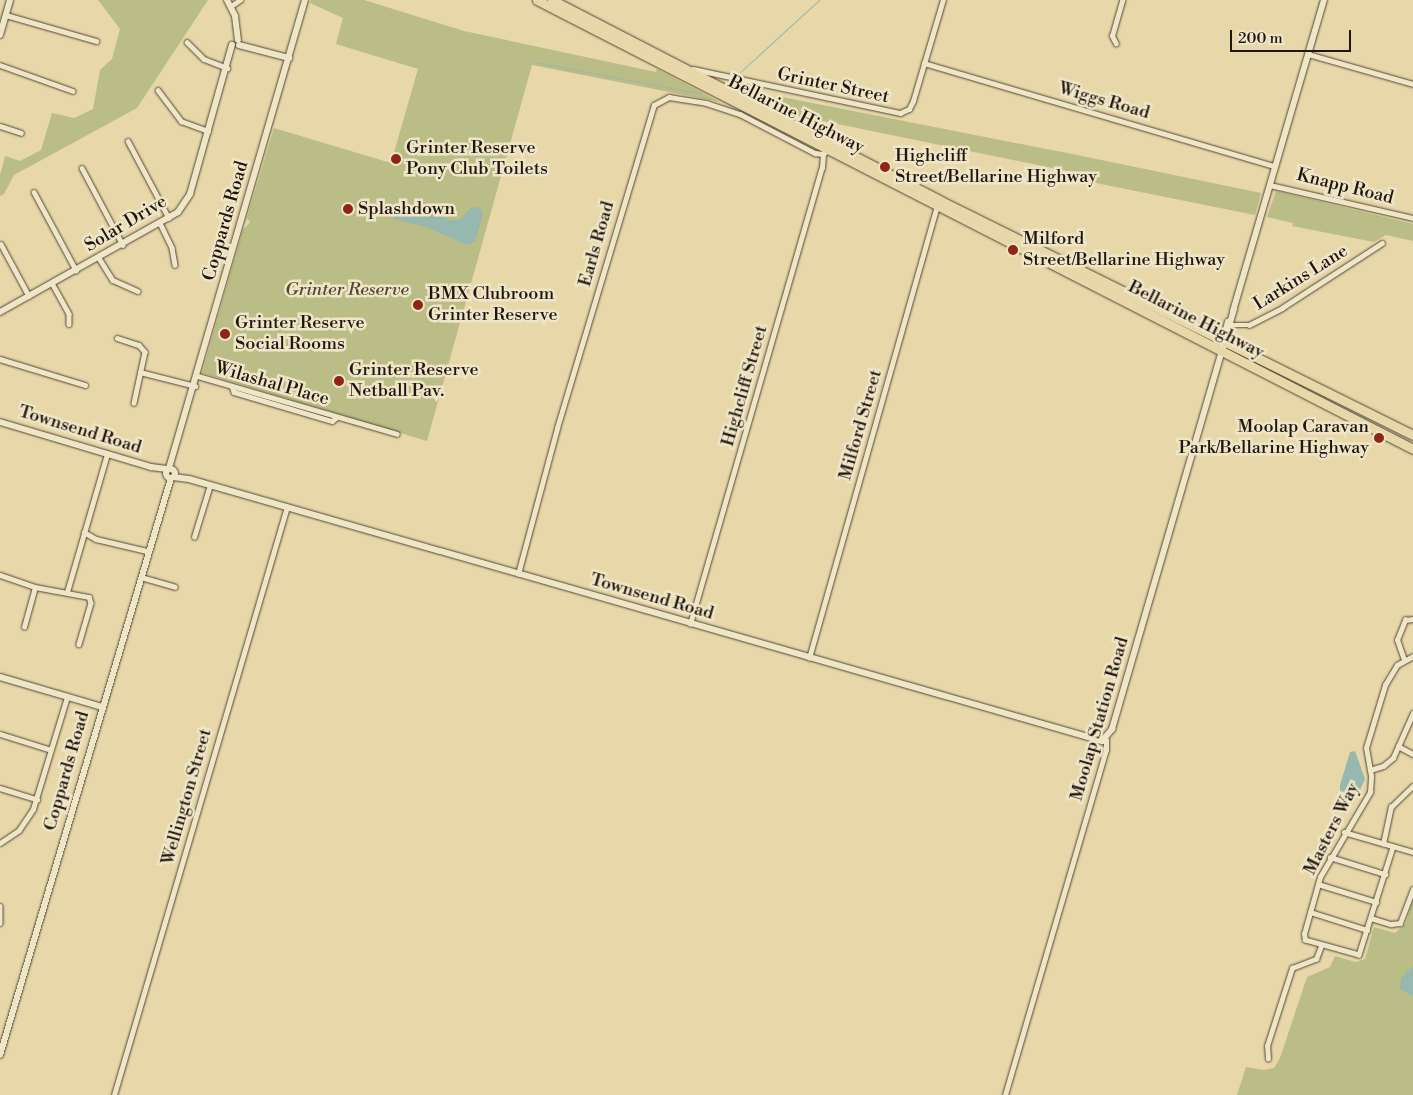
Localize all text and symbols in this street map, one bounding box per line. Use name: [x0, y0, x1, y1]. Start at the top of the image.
scale bar: [1233, 20, 1354, 52]
text: 200 m: [1238, 29, 1283, 48]
street label: Grinter Street: [775, 64, 891, 108]
street label: Bellarine Highway: [724, 71, 868, 159]
street label: Wiggs Road: [1056, 78, 1152, 124]
place label: Grinter Reserve Pony Club Toilets: [406, 138, 548, 180]
place label: Highcliff Street/Bellarine Highway: [895, 146, 1097, 188]
marker: Grinter Reserve Pony Club Toilets: [390, 153, 402, 165]
street label: Coppards Road: [199, 159, 253, 283]
marker: Highcliff Street/Bellarine Highway: [879, 161, 891, 173]
street label: Knapp Road: [1294, 165, 1396, 209]
street label: Solar Drive: [81, 191, 171, 257]
place label: Splashdown: [358, 198, 455, 220]
street label: Earls Road: [575, 199, 619, 289]
marker: Splashdown: [342, 203, 354, 215]
place label: Milford Street/Bellarine Highway: [1023, 229, 1225, 272]
street label: Larkins Lane: [1250, 240, 1352, 316]
marker: Milford Street/Bellarine Highway: [1007, 244, 1019, 256]
street label: Bellarine Highway: [1124, 276, 1268, 364]
park label: Grinter Reserve: [285, 279, 409, 301]
place label: BMX Clubroom Grinter Reserve: [428, 284, 557, 326]
marker: BMX Clubroom Grinter Reserve: [412, 299, 424, 311]
place label: Grinter Reserve Social Rooms: [235, 313, 364, 356]
street label: Highcliff Street: [717, 323, 773, 449]
marker: Grinter Reserve Social Rooms: [219, 328, 231, 340]
street label: Wilashal Place: [212, 357, 332, 411]
place label: Grinter Reserve Netball Pav.: [349, 360, 478, 402]
street label: Milford Street: [835, 367, 887, 483]
marker: Grinter Reserve Netball Pav.: [333, 375, 345, 387]
street label: Townsend Road: [16, 401, 144, 459]
place label: Moolap Caravan Park/Bellarine Highway: [1178, 417, 1369, 459]
marker: Moolap Caravan Park/Bellarine Highway: [1373, 432, 1385, 444]
street label: Townsend Road: [588, 569, 716, 625]
street label: Moolap Station Road: [1066, 635, 1134, 803]
street label: Coppards Road: [40, 709, 94, 833]
street label: Wellington Street: [157, 726, 217, 868]
street label: Masters Way: [1300, 779, 1364, 879]

